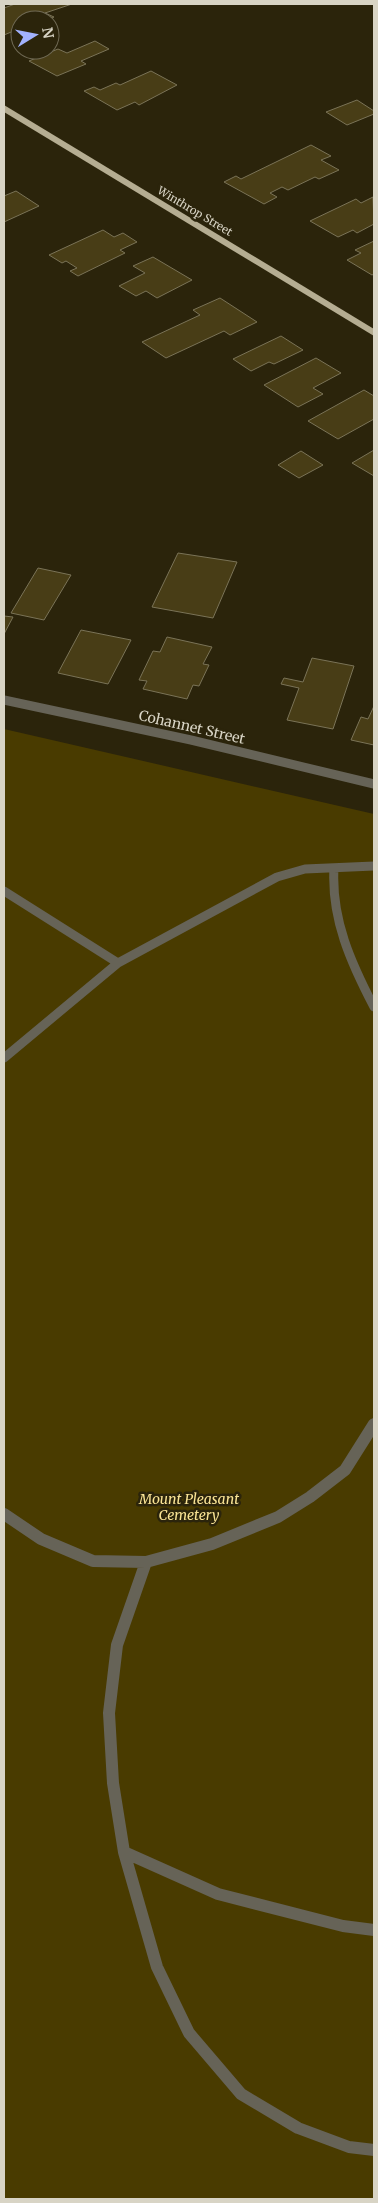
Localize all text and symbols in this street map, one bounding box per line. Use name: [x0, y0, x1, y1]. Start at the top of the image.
north arrow: [10, 10, 60, 60]
text: N: [38, 26, 58, 40]
street label: Winthrop Street: [154, 183, 236, 239]
street label: Cohannet Street: [137, 706, 247, 748]
park label: Mount Pleasant Cemetery: [138, 1490, 239, 1524]

